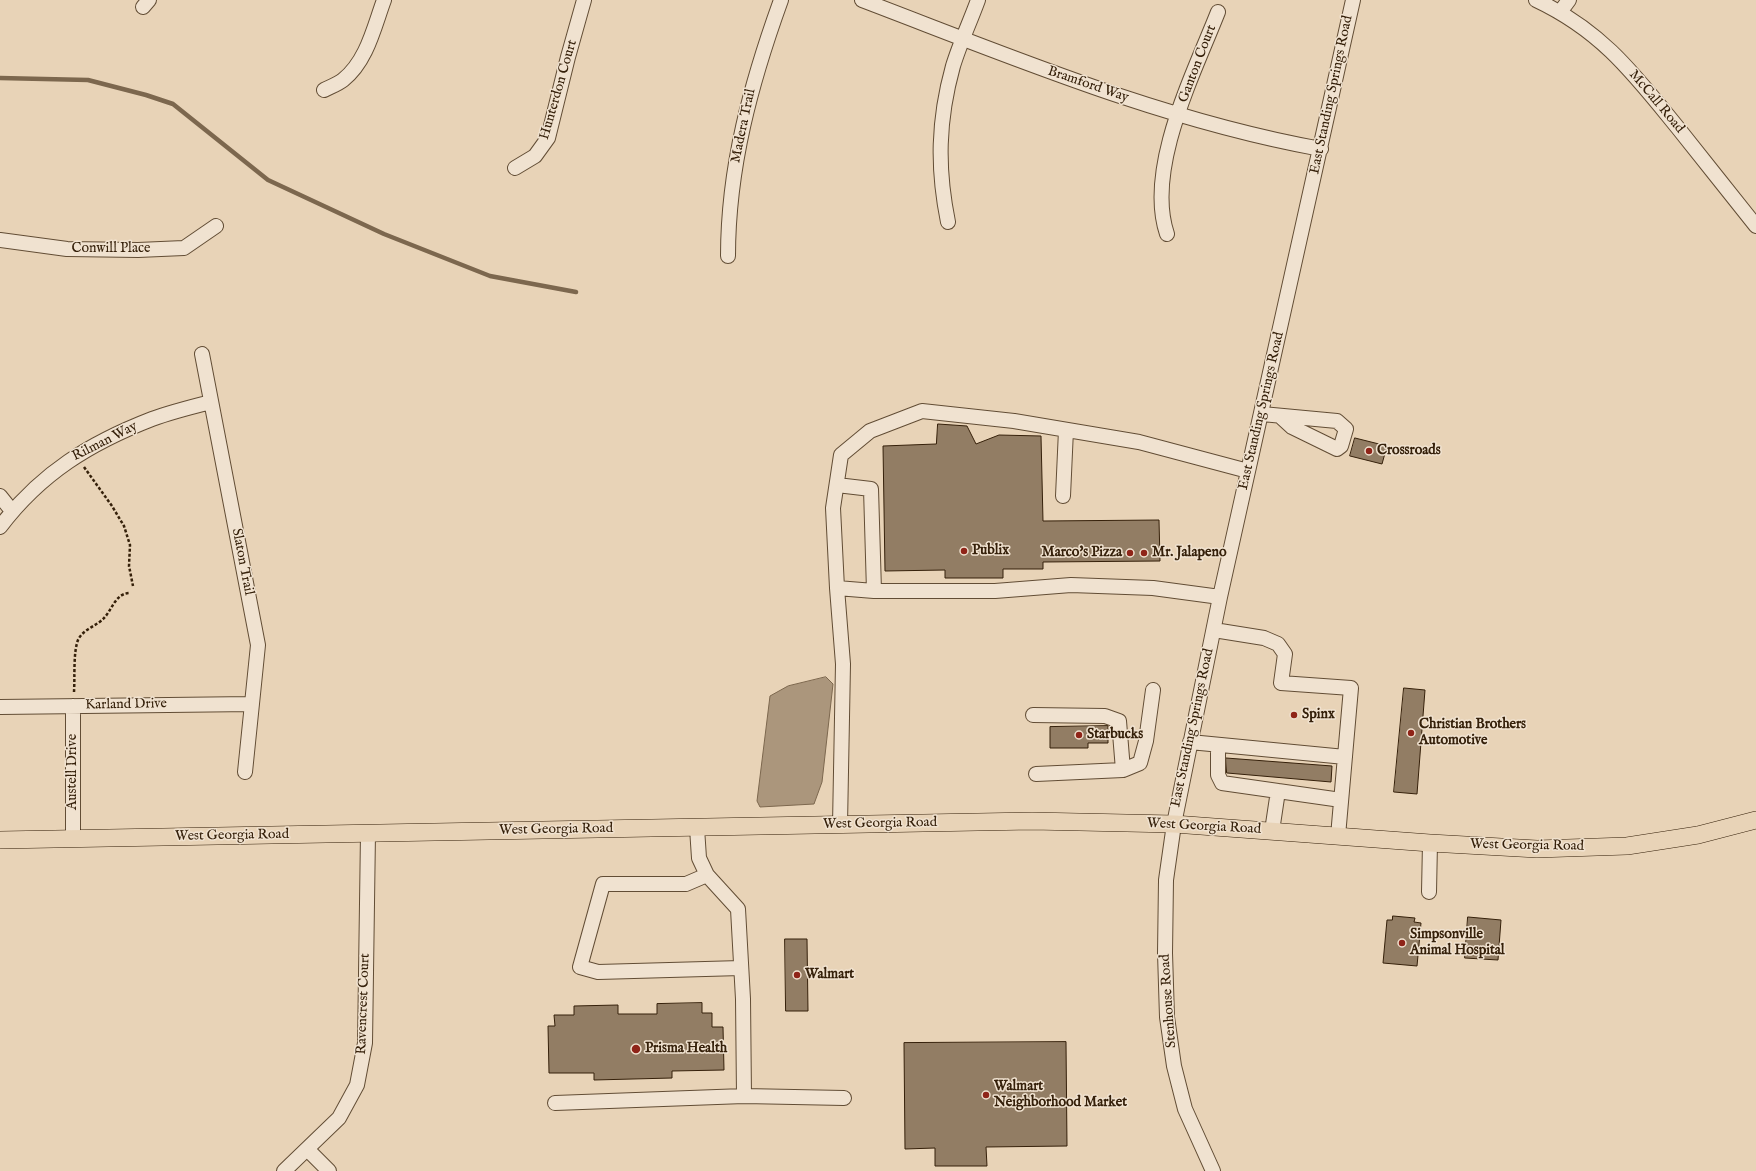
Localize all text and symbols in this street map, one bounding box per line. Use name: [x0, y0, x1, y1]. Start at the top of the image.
street label: East Standing Springs Road: [1307, 14, 1357, 176]
street label: Ganton Court: [1175, 23, 1221, 105]
street label: Hunterdon Court: [537, 38, 581, 142]
street label: Bramford Way: [1045, 63, 1131, 107]
street label: McCall Road: [1625, 67, 1687, 137]
street label: Madera Trail: [728, 87, 760, 165]
street label: Conwill Place: [72, 241, 150, 257]
street label: East Standing Springs Road: [1236, 330, 1288, 492]
street label: Rilman Way: [70, 418, 140, 466]
place label: Crossroads: [1377, 443, 1441, 459]
marker: Crossroads: [1364, 446, 1374, 456]
street label: Slaton Trail: [227, 527, 257, 597]
place label: Publix: [972, 543, 1009, 559]
place label: Marco's Pizza: [1042, 545, 1122, 561]
place label: Mr. Jalapeno: [1152, 545, 1227, 561]
marker: Publix: [959, 546, 969, 556]
marker: Marco's Pizza: [1125, 548, 1135, 558]
marker: Mr. Jalapeno: [1139, 548, 1149, 558]
street label: East Standing Springs Road: [1168, 647, 1218, 809]
street label: Karland Drive: [85, 696, 167, 714]
place label: Spinx: [1302, 707, 1335, 723]
marker: Spinx: [1289, 710, 1299, 720]
place label: Christian Brothers Automotive: [1419, 717, 1526, 750]
place label: Starbucks: [1087, 727, 1143, 743]
marker: Christian Brothers Automotive: [1406, 728, 1416, 738]
marker: Starbucks: [1074, 730, 1084, 740]
street label: Austell Drive: [65, 734, 81, 810]
street label: West Georgia Road: [823, 815, 937, 833]
street label: West Georgia Road: [1147, 816, 1261, 838]
street label: West Georgia Road: [499, 821, 613, 839]
street label: West Georgia Road: [175, 827, 289, 845]
street label: West Georgia Road: [1470, 837, 1584, 855]
place label: Simpsonville Animal Hospital: [1410, 927, 1505, 960]
marker: Simpsonville Animal Hospital: [1397, 938, 1407, 948]
street label: Ravencrest Court: [354, 953, 374, 1055]
street label: Stenhouse Road: [1157, 953, 1181, 1049]
place label: Walmart: [805, 967, 854, 983]
marker: Walmart: [792, 970, 802, 980]
place label: Prisma Health: [645, 1041, 727, 1057]
marker: Prisma Health: [630, 1043, 642, 1055]
place label: Walmart Neighborhood Market: [994, 1079, 1127, 1112]
marker: Walmart Neighborhood Market: [981, 1090, 991, 1100]

